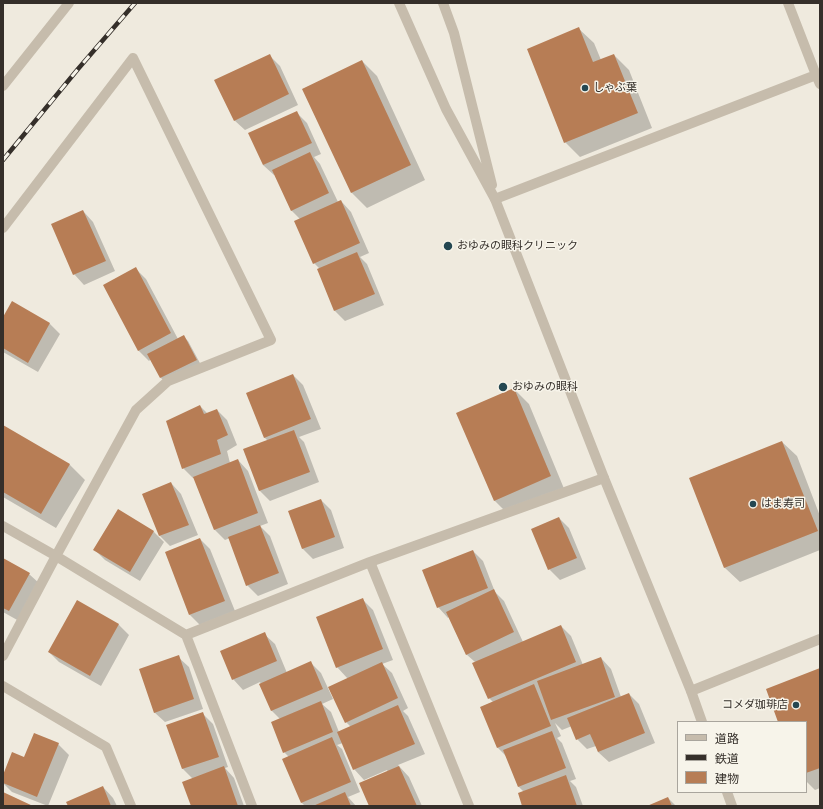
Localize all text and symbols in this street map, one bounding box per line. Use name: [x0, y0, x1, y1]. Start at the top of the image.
place label: しゃぶ葉: [593, 81, 637, 95]
marker: しゃぶ葉: [580, 83, 590, 93]
place label: おゆみの眼科クリニック: [457, 239, 578, 253]
marker: おゆみの眼科クリニック: [442, 240, 454, 252]
place label: おゆみの眼科: [512, 380, 578, 394]
marker: おゆみの眼科: [497, 381, 509, 393]
place label: はま寿司: [761, 497, 805, 511]
marker: はま寿司: [748, 499, 758, 509]
place label: コメダ珈琲店: [722, 698, 788, 712]
marker: コメダ珈琲店: [791, 700, 801, 710]
legend: [677, 721, 807, 793]
text: 道路: [715, 732, 739, 746]
text: 鉄道: [715, 752, 739, 766]
text: 建物: [715, 772, 739, 786]

